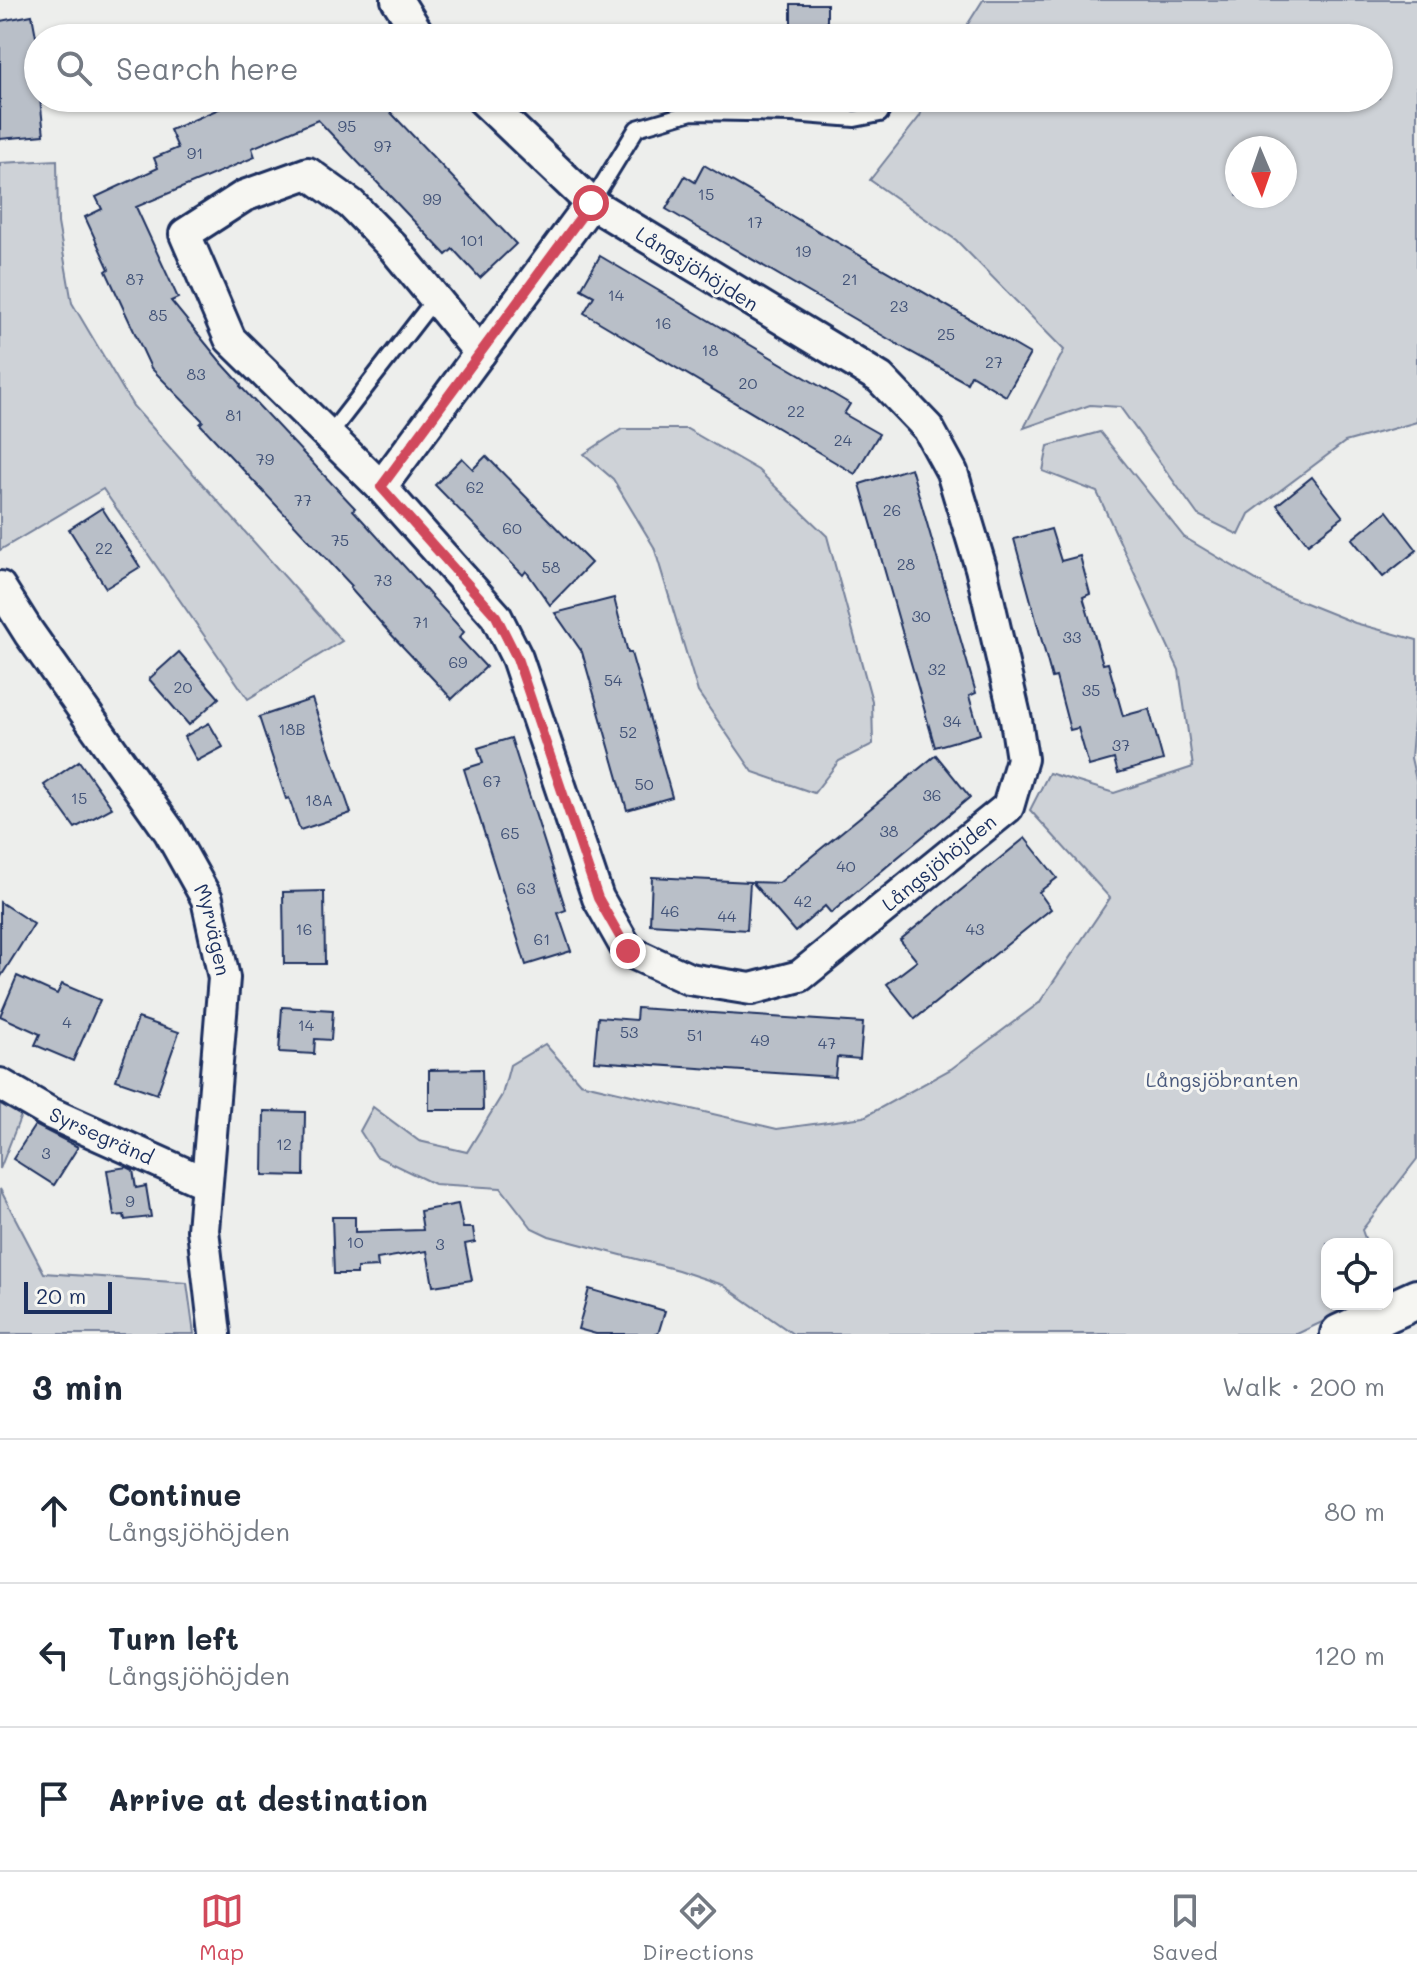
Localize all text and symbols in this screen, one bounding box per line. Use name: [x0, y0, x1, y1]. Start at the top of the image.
search box: [24, 24, 1393, 112]
icon: search: [52, 46, 96, 90]
text: Search here: [116, 48, 299, 88]
house number: 95: [338, 115, 356, 136]
house number: 97: [374, 135, 392, 156]
north arrow: [1225, 136, 1297, 208]
house number: 91: [187, 142, 203, 163]
house number: 15: [698, 183, 714, 204]
route start: [573, 185, 609, 221]
house number: 99: [423, 188, 441, 209]
house number: 17: [747, 211, 763, 232]
street label: Långsjöhöjden: [631, 220, 764, 316]
house number: 101: [460, 229, 484, 250]
house number: 19: [795, 240, 811, 261]
house number: 87: [126, 268, 144, 289]
house number: 21: [842, 268, 858, 289]
house number: 14: [608, 284, 625, 305]
house number: 23: [890, 295, 908, 316]
house number: 85: [148, 304, 168, 325]
house number: 16: [655, 312, 671, 333]
house number: 25: [937, 323, 955, 344]
house number: 18: [702, 339, 719, 360]
house number: 27: [985, 351, 1003, 372]
house number: 83: [186, 363, 206, 384]
house number: 20: [739, 372, 758, 393]
house number: 22: [787, 400, 805, 421]
house number: 81: [226, 404, 242, 425]
house number: 24: [834, 429, 853, 450]
house number: 79: [256, 448, 274, 469]
house number: 62: [466, 476, 484, 497]
house number: 77: [294, 489, 312, 510]
house number: 26: [883, 499, 901, 520]
house number: 60: [502, 517, 522, 538]
house number: 75: [331, 529, 349, 550]
house number: 22: [95, 537, 113, 558]
house number: 28: [897, 553, 916, 574]
house number: 58: [541, 556, 561, 577]
house number: 73: [374, 569, 392, 590]
house number: 30: [911, 605, 931, 626]
house number: 71: [413, 611, 429, 632]
house number: 33: [1063, 626, 1081, 647]
house number: 69: [448, 651, 468, 672]
house number: 32: [928, 658, 946, 679]
house number: 54: [604, 669, 623, 690]
house number: 20: [174, 676, 193, 697]
house number: 35: [1082, 679, 1100, 700]
house number: 34: [943, 710, 962, 731]
house number: 18B: [279, 718, 305, 739]
house number: 52: [619, 721, 637, 742]
house number: 37: [1112, 734, 1130, 755]
house number: 67: [483, 770, 501, 791]
house number: 50: [634, 773, 654, 794]
house number: 36: [922, 784, 942, 805]
house number: 15: [71, 787, 87, 808]
house number: 18A: [305, 789, 333, 810]
street label: Långsjöhöjden: [876, 808, 1001, 916]
house number: 38: [879, 820, 899, 841]
house number: 65: [501, 822, 520, 843]
house number: 40: [836, 855, 856, 876]
house number: 63: [516, 877, 536, 898]
street label: Myrvägen: [189, 878, 237, 978]
house number: 42: [794, 890, 812, 911]
house number: 46: [660, 900, 680, 921]
house number: 44: [718, 905, 737, 926]
house number: 16: [296, 918, 312, 939]
house number: 43: [966, 918, 984, 939]
house number: 61: [534, 928, 550, 949]
route end: [610, 933, 646, 969]
house number: 4: [62, 1011, 72, 1032]
house number: 14: [298, 1014, 315, 1035]
house number: 53: [620, 1021, 638, 1042]
house number: 51: [687, 1024, 703, 1045]
house number: 49: [751, 1029, 769, 1050]
house number: 47: [818, 1032, 836, 1053]
park label: Långsjöbranten: [1146, 1066, 1298, 1092]
street label: Syrsegränd: [45, 1100, 158, 1170]
house number: 12: [276, 1133, 292, 1154]
house number: 3: [41, 1142, 51, 1163]
house number: 9: [125, 1190, 135, 1211]
house number: 10: [346, 1231, 364, 1252]
house number: 3: [435, 1233, 445, 1254]
map controls: [1321, 1238, 1393, 1310]
button: locate: [1321, 1238, 1393, 1310]
scale bar: [24, 1278, 112, 1314]
text: 20 m: [36, 1281, 86, 1310]
text: 3 min: [32, 1364, 123, 1409]
text: Walk · 200 m: [1222, 1369, 1385, 1403]
text: Continue: [108, 1474, 241, 1514]
icon: ahead: [32, 1489, 76, 1533]
text: 80 m: [1324, 1494, 1385, 1528]
text: Långsjöhöjden: [108, 1514, 290, 1548]
text: Turn left: [108, 1618, 239, 1658]
icon: left: [32, 1633, 76, 1677]
text: 120 m: [1314, 1638, 1385, 1672]
text: Långsjöhöjden: [108, 1658, 290, 1692]
icon: arrive: [32, 1777, 76, 1821]
text: Arrive at destination: [108, 1779, 428, 1819]
tab: Map: [199, 1889, 244, 1966]
tab: Directions: [642, 1889, 754, 1966]
tab: Saved: [1153, 1889, 1218, 1966]

